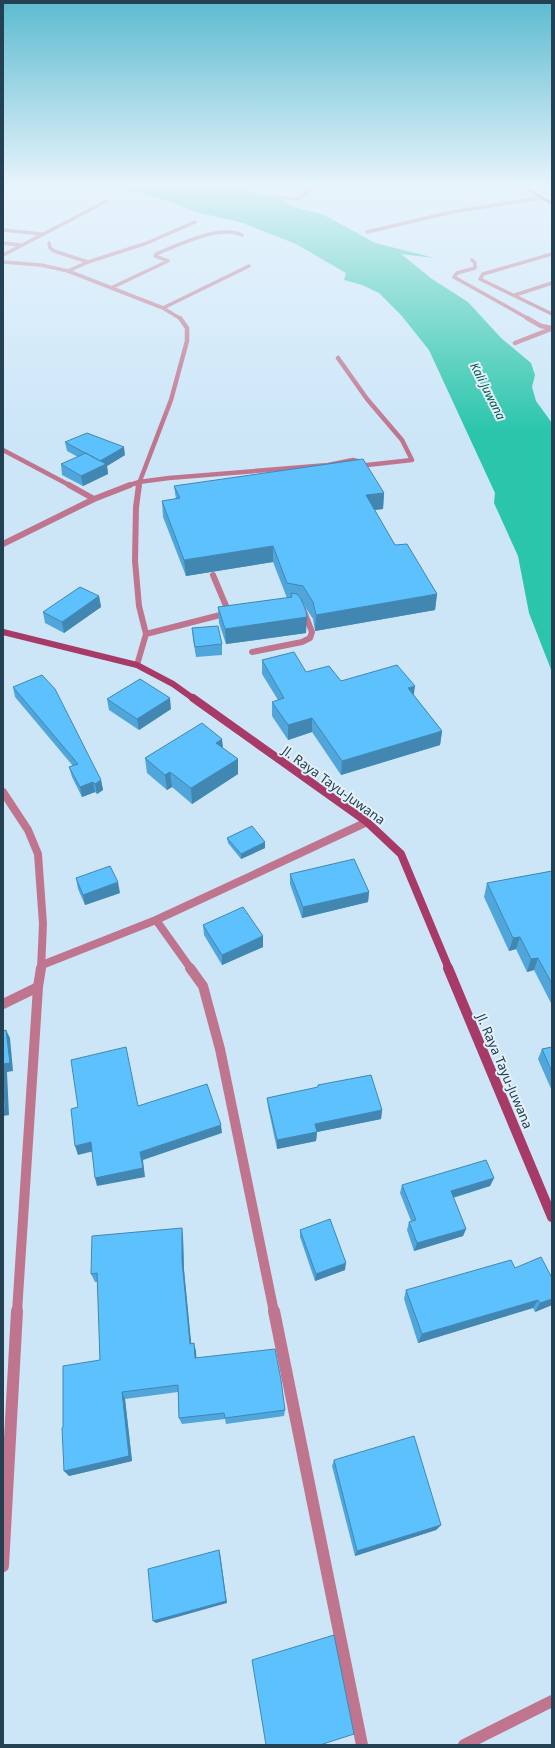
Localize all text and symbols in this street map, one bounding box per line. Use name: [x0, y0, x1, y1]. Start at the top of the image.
water label: Kali Juwana: [466, 359, 510, 423]
street label: Jl. Raya Tayu-Juwana: [277, 740, 389, 828]
street label: Jl. Raya Tayu-Juwana: [472, 1009, 537, 1131]

